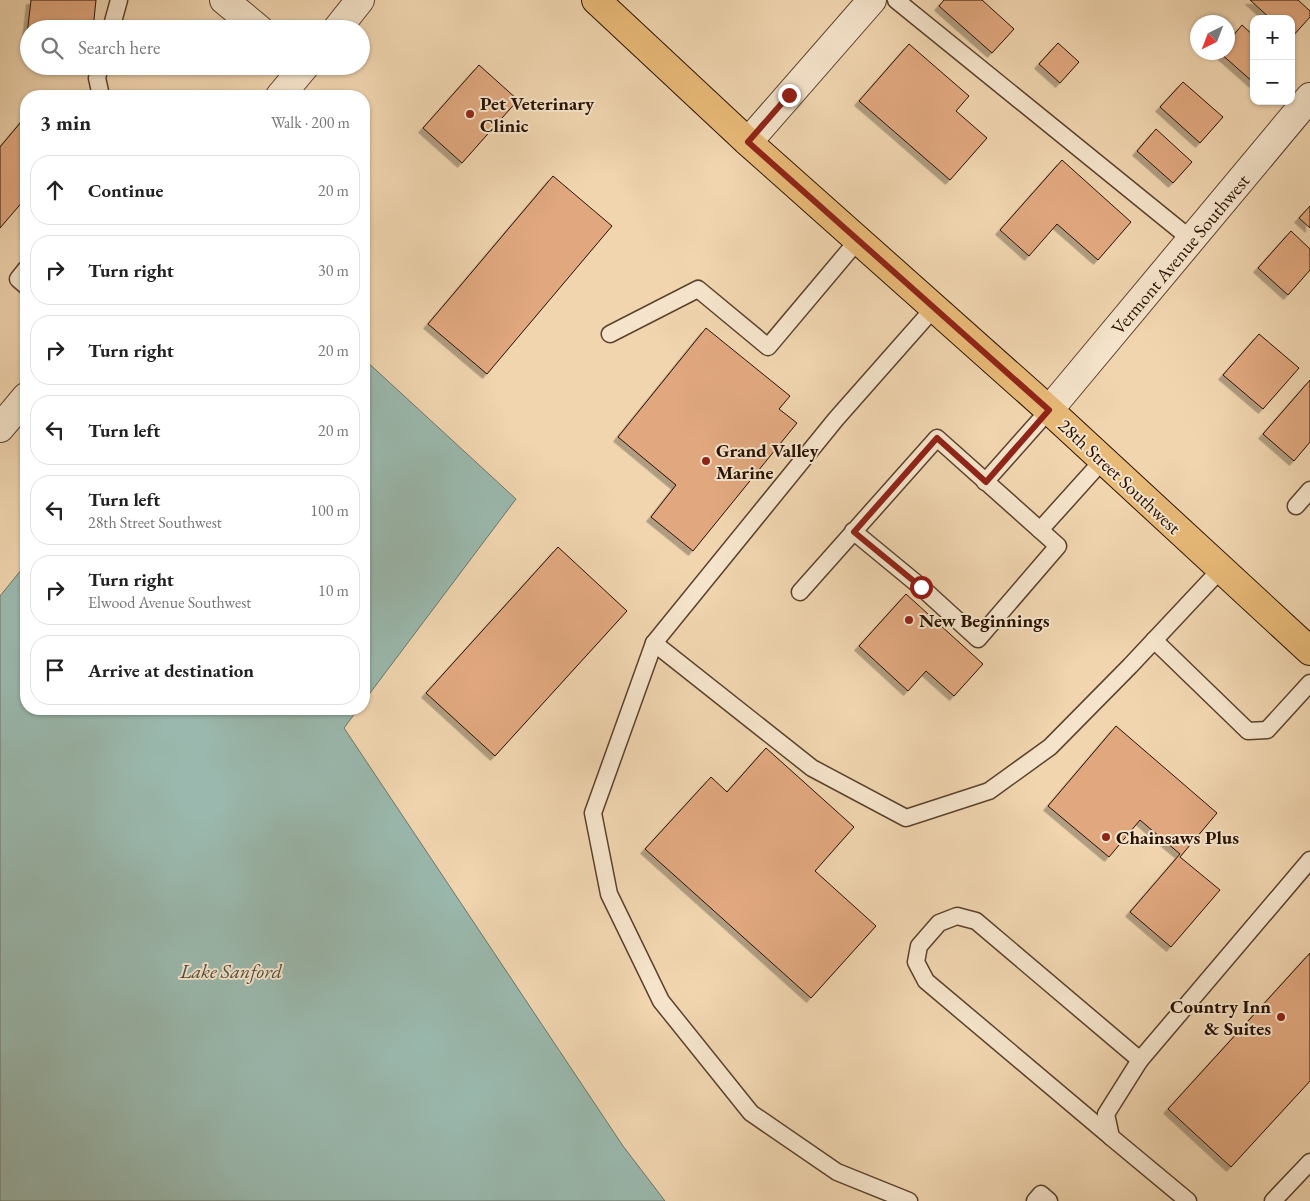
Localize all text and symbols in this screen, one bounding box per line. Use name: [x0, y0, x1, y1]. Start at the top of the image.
north arrow: [1190, 15, 1235, 60]
map controls: [1250, 15, 1295, 105]
button: +: [1250, 15, 1295, 60]
search box: [20, 20, 370, 75]
icon: search: [38, 34, 66, 62]
text: Search here: [78, 35, 160, 60]
button: −: [1250, 60, 1295, 105]
route end: [778, 84, 801, 107]
place label: Pet Veterinary Clinic: [480, 91, 595, 138]
marker: Pet Veterinary Clinic: [464, 108, 476, 120]
text: 3 min: [40, 109, 91, 136]
text: Walk · 200 m: [271, 112, 350, 133]
street label: Vermont Avenue Southwest: [1106, 169, 1255, 340]
icon: ahead: [41, 176, 69, 204]
text: Continue: [88, 178, 163, 203]
text: 20 m: [318, 180, 349, 201]
icon: right: [41, 256, 69, 284]
text: Turn right: [88, 258, 174, 283]
text: 30 m: [318, 260, 349, 281]
icon: right: [41, 336, 69, 364]
text: Turn right: [88, 338, 174, 363]
text: 20 m: [318, 340, 349, 361]
street label: 28th Street Southwest: [1053, 413, 1186, 540]
icon: left: [41, 416, 69, 444]
text: Turn left: [88, 418, 160, 443]
text: 20 m: [318, 420, 349, 441]
place label: Grand Valley Marine: [716, 438, 820, 485]
marker: Grand Valley Marine: [700, 455, 712, 467]
text: Turn left: [88, 487, 160, 512]
icon: left: [41, 496, 69, 524]
text: 100 m: [310, 500, 349, 521]
text: 28th Street Southwest: [88, 512, 222, 533]
text: Turn right: [88, 567, 174, 592]
icon: right: [41, 576, 69, 604]
route start: [910, 576, 933, 599]
text: 10 m: [318, 580, 349, 601]
text: Elwood Avenue Southwest: [88, 592, 251, 613]
place label: New Beginnings: [919, 608, 1050, 633]
marker: New Beginnings: [903, 614, 915, 626]
icon: arrive: [41, 656, 69, 684]
text: Arrive at destination: [88, 658, 254, 683]
place label: Chainsaws Plus: [1116, 825, 1239, 850]
marker: Chainsaws Plus: [1100, 831, 1112, 843]
water label: Lake Sanford: [179, 958, 283, 984]
place label: Country Inn & Suites: [1170, 994, 1271, 1041]
marker: Country Inn & Suites: [1275, 1011, 1287, 1023]

